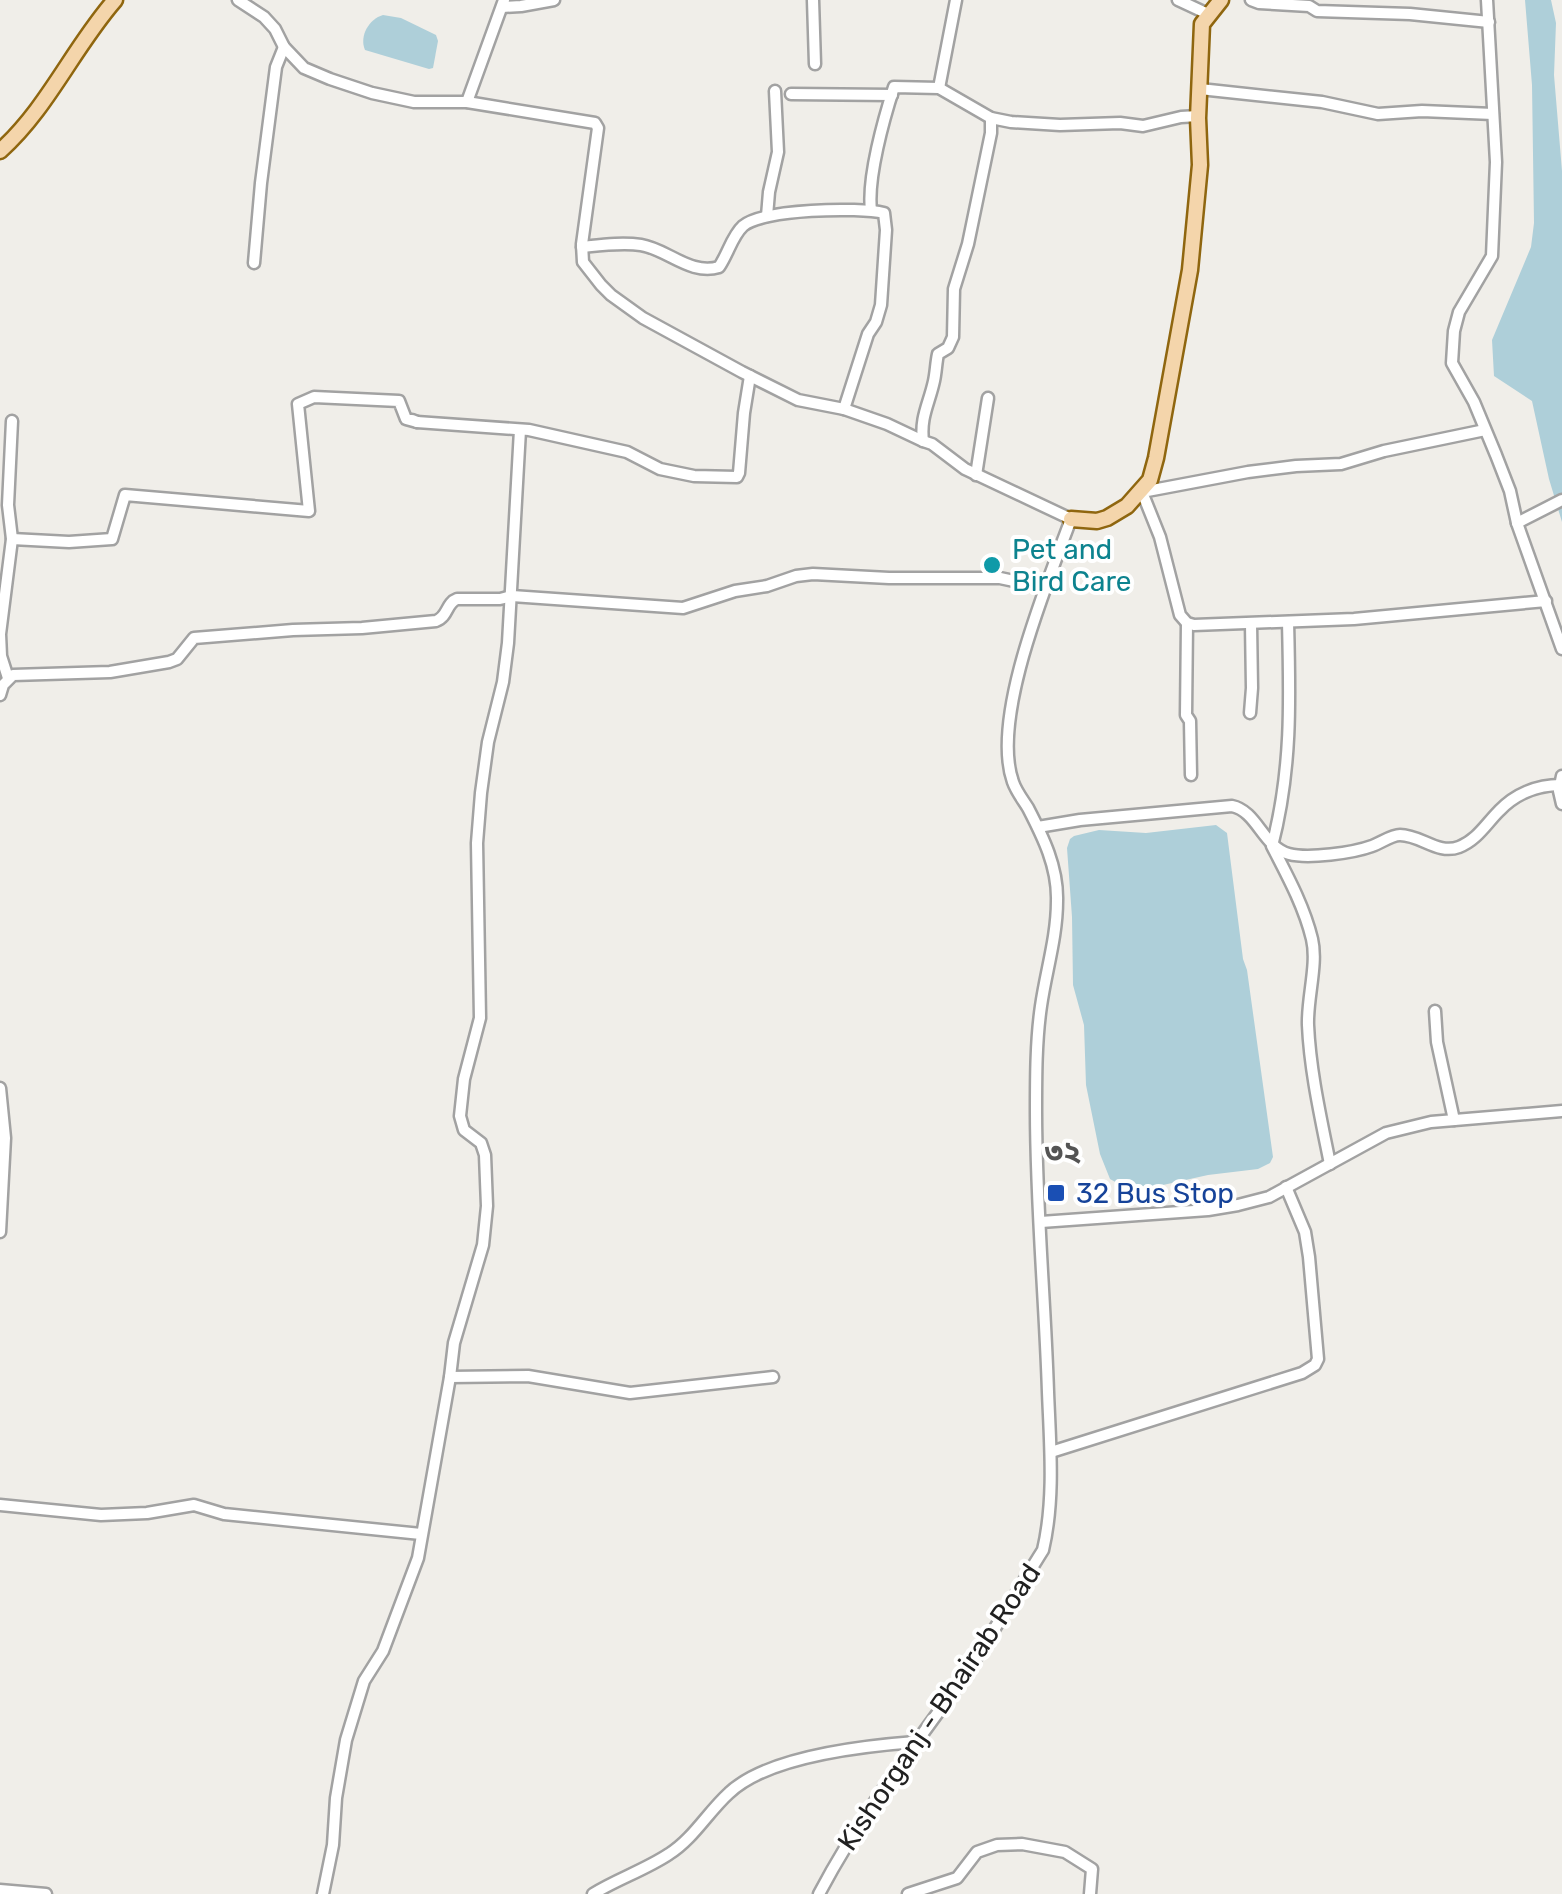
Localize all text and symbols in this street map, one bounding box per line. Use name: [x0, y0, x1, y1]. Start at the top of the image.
place label: Pet and Bird Care: [1012, 533, 1132, 598]
marker: Pet and Bird Care: [981, 554, 1003, 576]
district label: ৩২: [1045, 1134, 1081, 1170]
place label: 32 Bus Stop: [1076, 1177, 1234, 1210]
marker: 32 Bus Stop: [1045, 1182, 1067, 1204]
street label: Kishorganj - Bhairab Road: [831, 1557, 1047, 1857]

